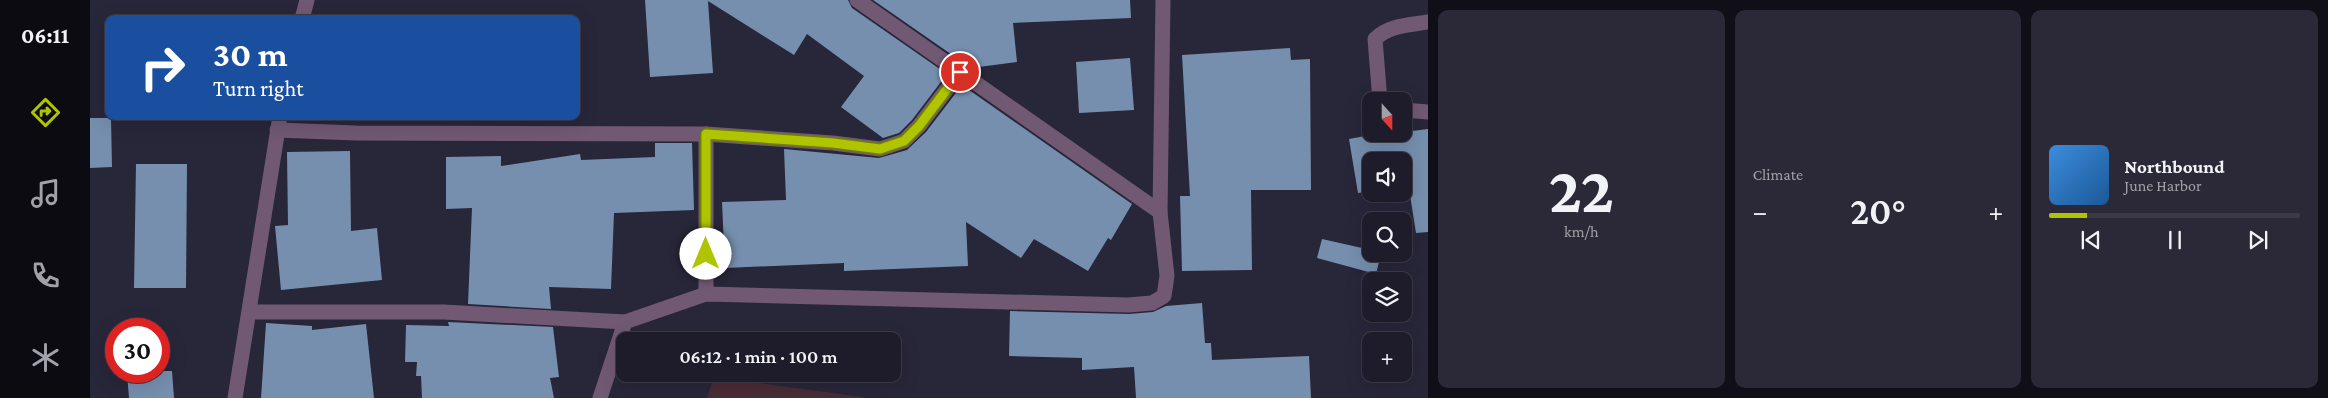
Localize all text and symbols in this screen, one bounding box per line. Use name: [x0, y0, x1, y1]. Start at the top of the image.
text: 06:11: [21, 23, 69, 48]
icon: right: [130, 35, 195, 100]
text: 30 m: [213, 35, 288, 74]
pin: [939, 51, 981, 93]
icon: arrive: [946, 58, 974, 86]
text: Turn right: [213, 76, 304, 101]
north arrow: [1362, 92, 1412, 142]
map controls: [1362, 92, 1412, 382]
icon: directions: [28, 95, 63, 130]
button: sound: [1362, 152, 1412, 202]
text: 22: [1549, 154, 1614, 226]
text: Northbound: [2124, 156, 2225, 177]
text: Climate: [1753, 166, 1803, 183]
icon: music: [28, 176, 63, 211]
text: June Harbor: [2124, 177, 2202, 194]
text: 20°: [1850, 190, 1906, 232]
text: −: [1753, 196, 1767, 227]
text: +: [1989, 196, 2003, 227]
button: search: [1362, 212, 1412, 262]
text: km/h: [1564, 223, 1599, 240]
icon: previous: [2077, 226, 2105, 254]
icon: pause: [2161, 226, 2189, 254]
icon: next: [2244, 226, 2272, 254]
position arrow: [679, 227, 731, 279]
icon: phone: [28, 258, 63, 293]
button: layers: [1362, 272, 1412, 322]
speed limit sign: 30: [105, 318, 170, 383]
button: +: [1362, 332, 1412, 382]
icon: climate: [28, 340, 63, 375]
text: 06:12 · 1 min · 100 m: [679, 346, 838, 367]

